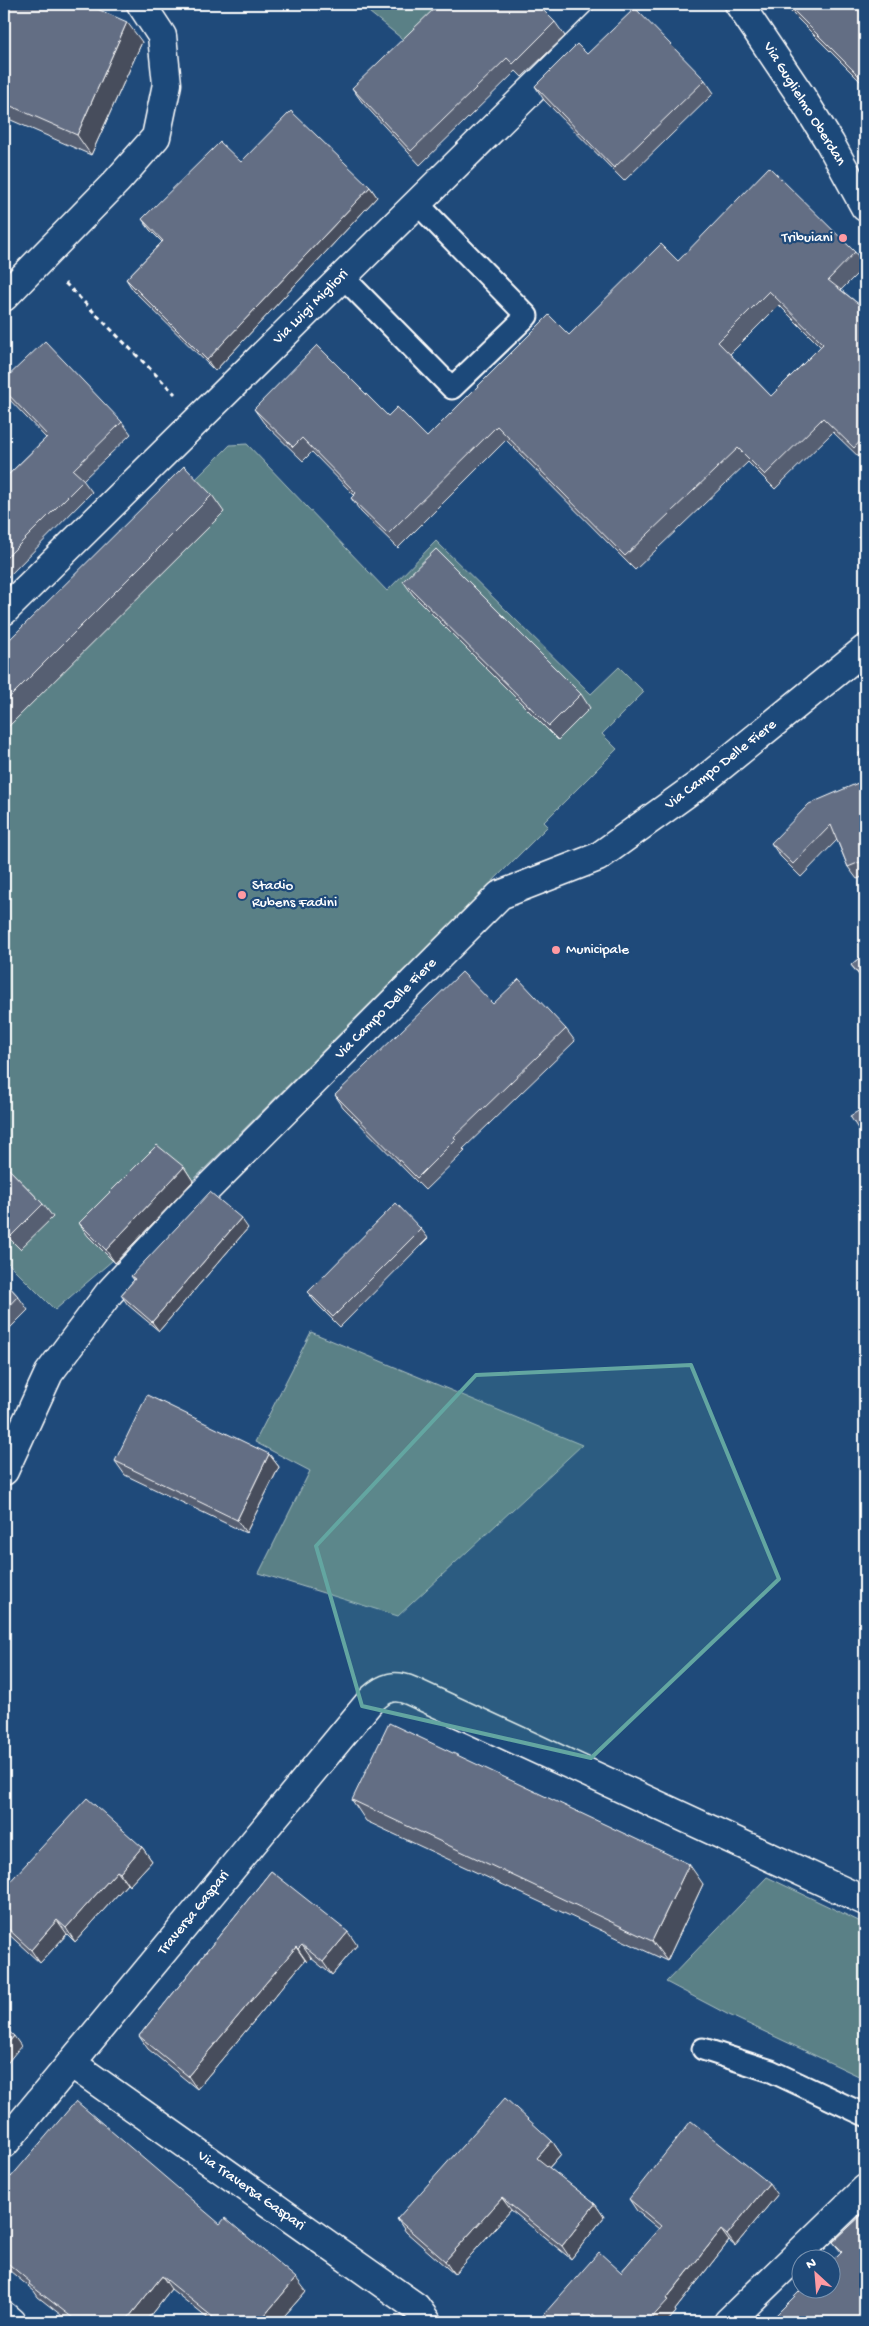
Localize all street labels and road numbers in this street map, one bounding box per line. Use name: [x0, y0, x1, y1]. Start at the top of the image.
street label: Via Guglielmo Oberdan: [758, 38, 849, 169]
street label: Via Luigi Migliori: [269, 265, 353, 349]
street label: Via Campo Delle Fiere: [661, 716, 781, 815]
street label: Via Campo Delle Fiere: [331, 954, 441, 1064]
street label: Traversa Gaspari: [154, 1867, 234, 1960]
street label: Via Traversa Gaspari: [193, 2146, 308, 2235]

